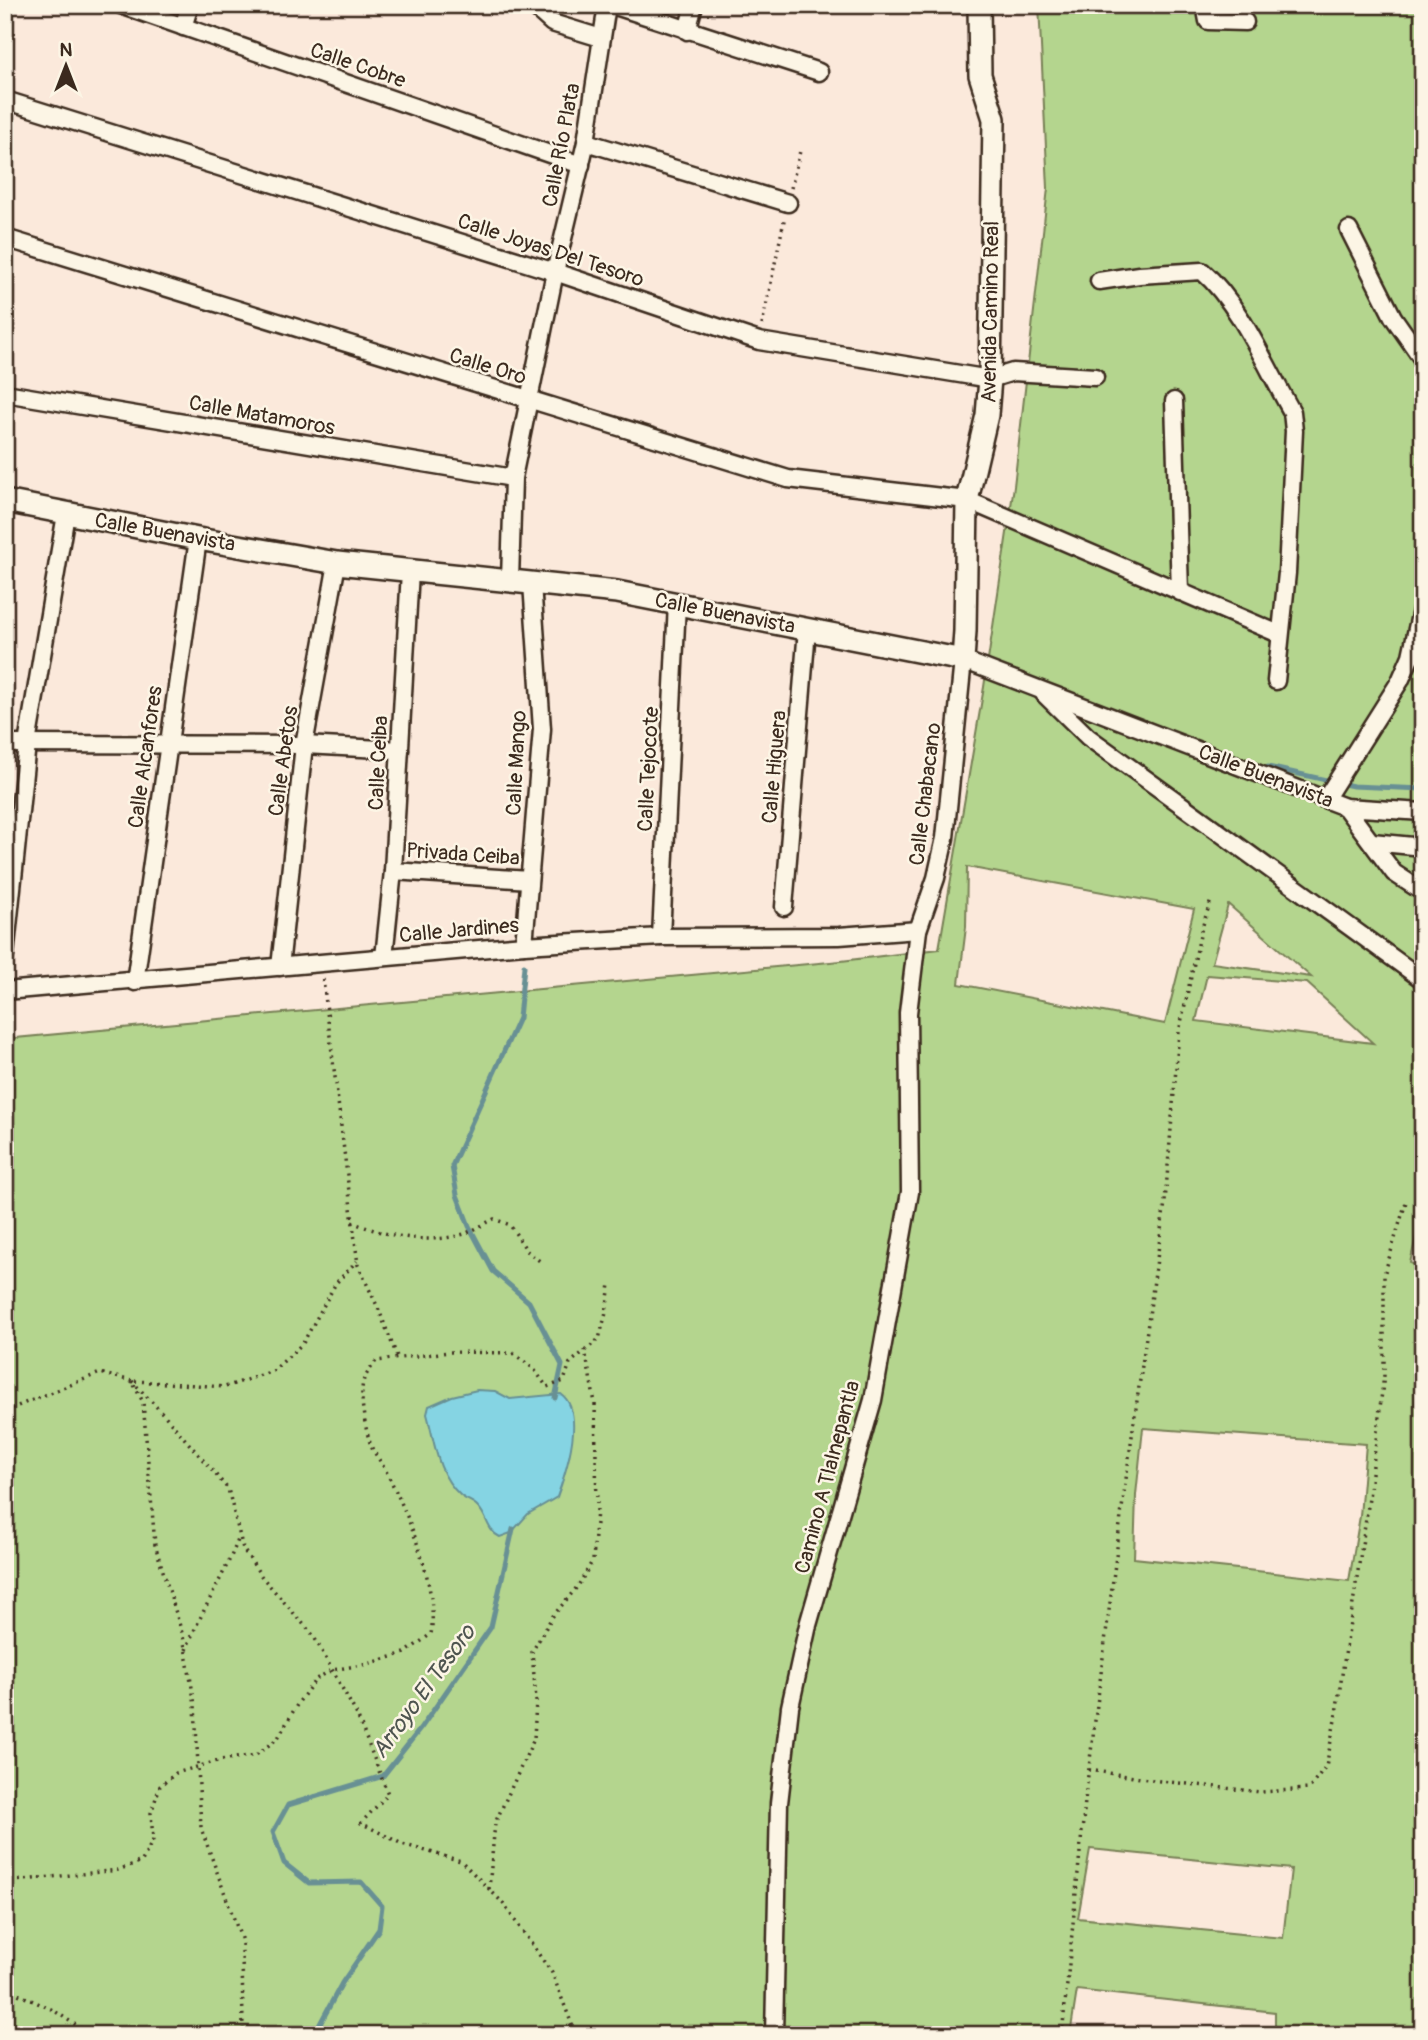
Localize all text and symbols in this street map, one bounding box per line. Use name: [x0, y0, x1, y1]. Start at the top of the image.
north arrow: [32, 32, 102, 102]
street label: Calle Cobre: [306, 36, 410, 95]
text: N: [60, 38, 73, 62]
street label: Calle Río Plata: [536, 81, 587, 209]
street label: Calle Joyas Del Tesoro: [454, 208, 648, 293]
street label: Avenida Camino Real: [975, 221, 1006, 403]
street label: Calle Oro: [446, 342, 530, 391]
street label: Calle Matamoros: [187, 389, 338, 442]
street label: Calle Buenavista: [92, 507, 237, 558]
street label: Calle Buenavista: [652, 587, 797, 640]
street label: Calle Alcanfores: [122, 684, 169, 830]
street label: Calle Abetos: [262, 704, 305, 818]
street label: Calle Tejocote: [632, 705, 665, 832]
street label: Calle Higuera: [756, 709, 793, 825]
street label: Calle Mango: [500, 710, 533, 816]
street label: Calle Ceiba: [363, 715, 394, 811]
street label: Calle Chabacano: [903, 721, 948, 867]
street label: Calle Buenavista: [1194, 738, 1337, 815]
street label: Privada Ceiba: [405, 837, 521, 872]
street label: Calle Jardines: [398, 912, 521, 949]
street label: Camino A Tlalnepantla: [789, 1378, 866, 1577]
water label: Arroyo El Tesoro: [365, 1617, 483, 1764]

